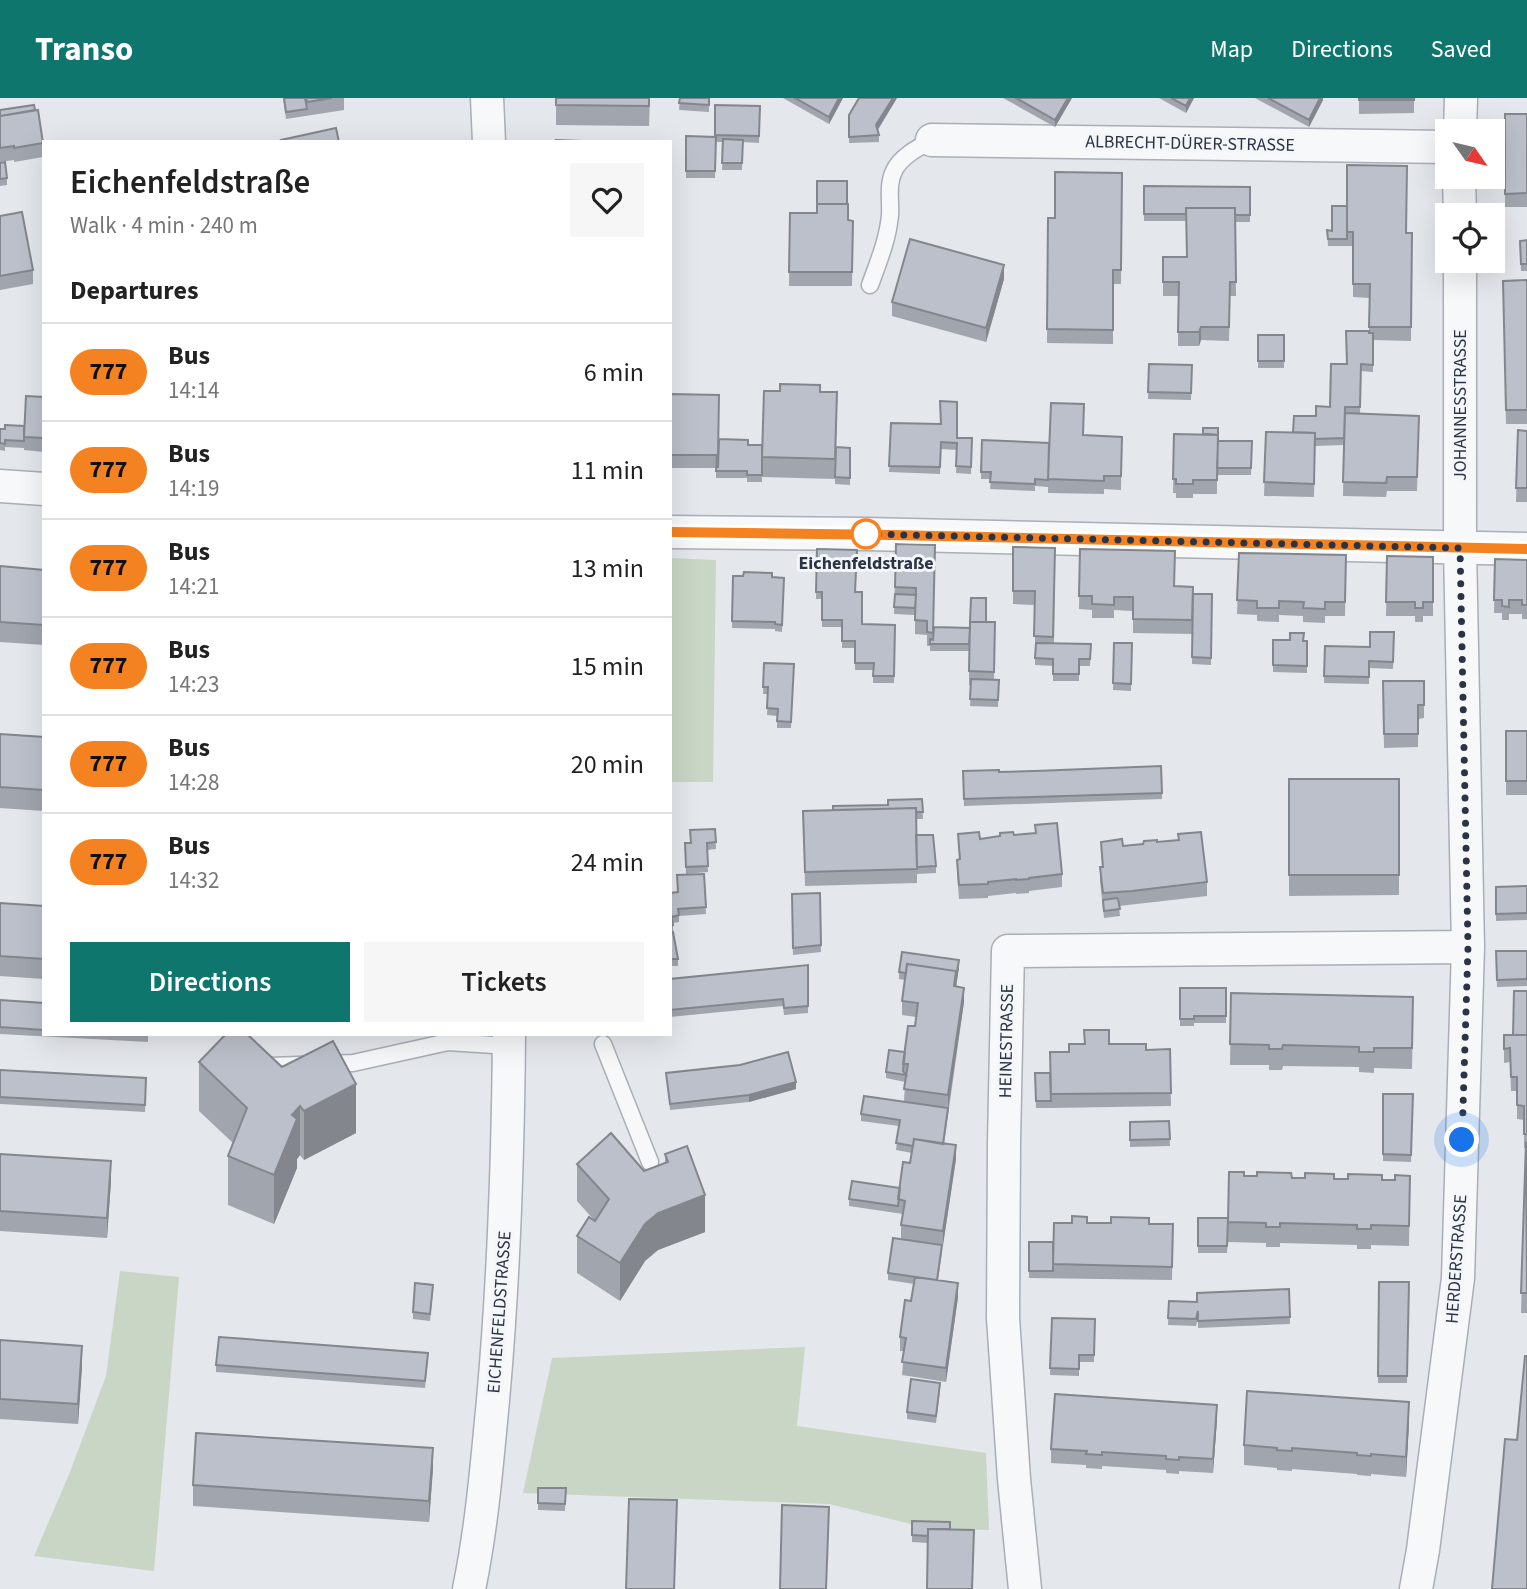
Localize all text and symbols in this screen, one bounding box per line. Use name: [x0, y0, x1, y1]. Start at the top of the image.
text: Transo: [35, 26, 133, 73]
text: Map: [1210, 32, 1253, 67]
text: Directions: [1291, 32, 1393, 67]
text: Saved: [1431, 32, 1492, 67]
north arrow: [1435, 119, 1505, 189]
map controls: [1435, 119, 1505, 273]
street label: ALBRECHT-DÜRER-STRASSE: [1085, 129, 1295, 158]
text: Eichenfeldstraße: [70, 159, 310, 206]
button: heart: [570, 163, 644, 237]
button: locate: [1435, 203, 1505, 273]
text: Walk · 4 min · 240 m: [70, 209, 258, 242]
text: Departures: [70, 272, 198, 309]
street label: JOHANNESSTRASSE: [1448, 329, 1473, 481]
text: Bus: [168, 337, 210, 374]
text: 777: [89, 354, 128, 389]
text: 6 min: [584, 354, 644, 391]
text: 14:14: [168, 374, 219, 407]
text: Bus: [168, 435, 210, 472]
text: 777: [89, 452, 128, 487]
text: 11 min: [571, 452, 644, 489]
text: 14:19: [168, 472, 219, 505]
marker: Eichenfeldstraße: [851, 519, 881, 549]
text: Bus: [168, 533, 210, 570]
text: 777: [89, 550, 128, 585]
text: 13 min: [571, 550, 644, 587]
place label: Eichenfeldstraße: [798, 551, 934, 576]
text: 14:21: [168, 570, 219, 603]
text: Bus: [168, 631, 210, 668]
text: 777: [89, 648, 128, 683]
text: 15 min: [571, 648, 644, 685]
text: 14:23: [168, 668, 219, 701]
text: Bus: [168, 729, 210, 766]
text: 777: [89, 746, 128, 781]
text: 20 min: [571, 746, 644, 783]
text: 14:28: [168, 766, 219, 799]
text: Bus: [168, 827, 210, 864]
text: 777: [89, 844, 128, 879]
text: 24 min: [571, 844, 644, 881]
text: 14:32: [168, 864, 219, 897]
button: Directions: [70, 942, 350, 1022]
button: Tickets: [364, 942, 644, 1022]
street label: HEINESTRASSE: [993, 984, 1020, 1098]
your location: [1444, 1122, 1479, 1157]
street label: HERDERSTRASSE: [1440, 1194, 1473, 1324]
street label: EICHENFELDSTRASSE: [481, 1230, 518, 1394]

